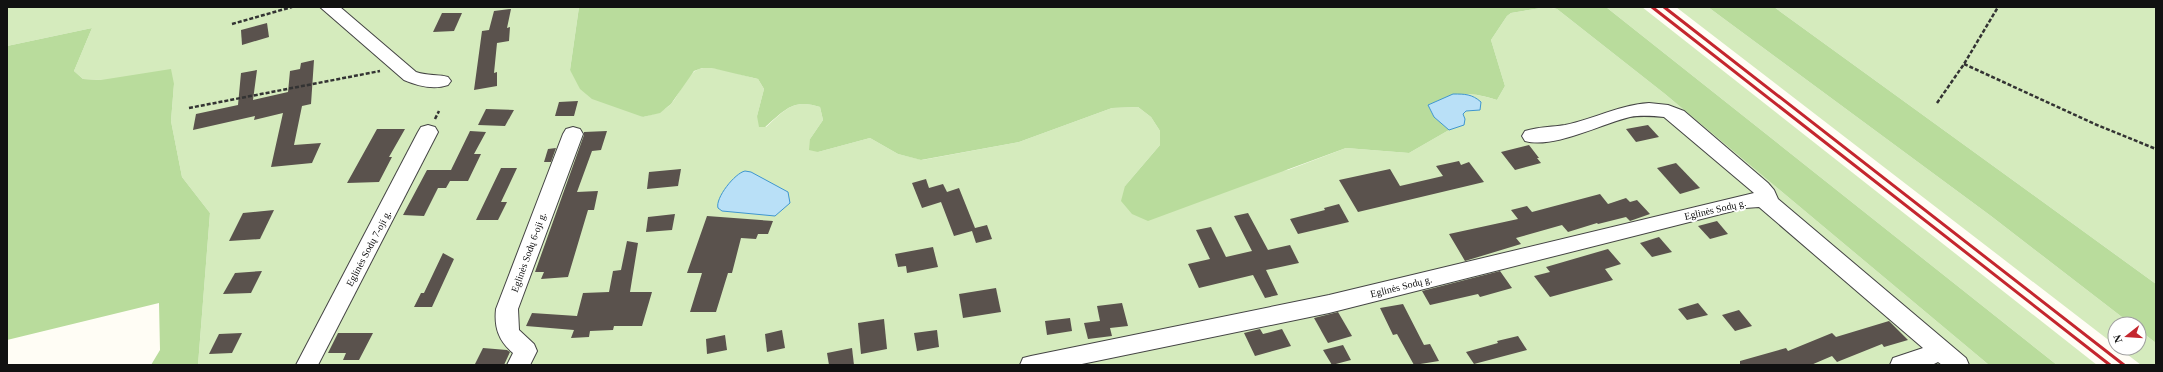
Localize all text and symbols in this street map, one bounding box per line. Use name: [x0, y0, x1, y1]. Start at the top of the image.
street label: Eglinės Sodų g.: [1683, 197, 1747, 222]
street label: Eglinės Sodų 7-oji g.: [344, 208, 393, 288]
street label: Eglinės Sodų 6-oji g.: [509, 211, 548, 294]
street label: Eglinės Sodų g.: [1369, 274, 1433, 299]
north arrow: [2107, 316, 2147, 356]
text: N: [2111, 333, 2124, 344]

